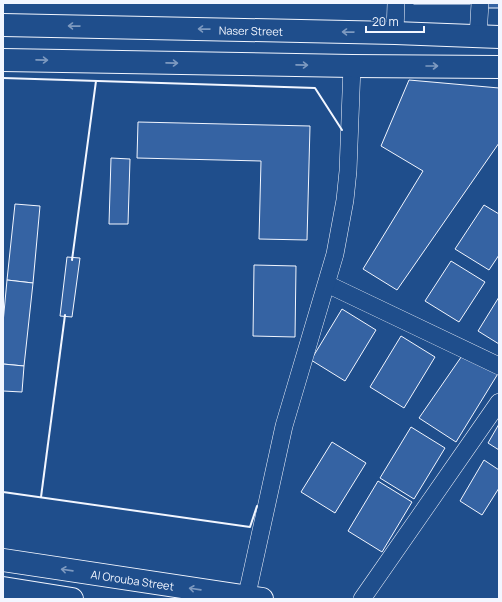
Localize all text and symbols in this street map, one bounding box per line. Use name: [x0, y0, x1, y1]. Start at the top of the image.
scale bar: [366, 8, 424, 34]
text: 20 m: [372, 13, 399, 30]
one-way arrow: [68, 22, 81, 30]
street label: Naser Street: [219, 22, 283, 38]
one-way arrow: [198, 25, 211, 33]
one-way arrow: [342, 28, 355, 36]
one-way arrow: [35, 57, 48, 64]
one-way arrow: [165, 59, 178, 67]
one-way arrow: [295, 61, 308, 69]
one-way arrow: [425, 62, 438, 70]
one-way arrow: [61, 566, 74, 574]
street label: Al Orouba Street: [90, 566, 175, 593]
one-way arrow: [189, 585, 202, 593]

